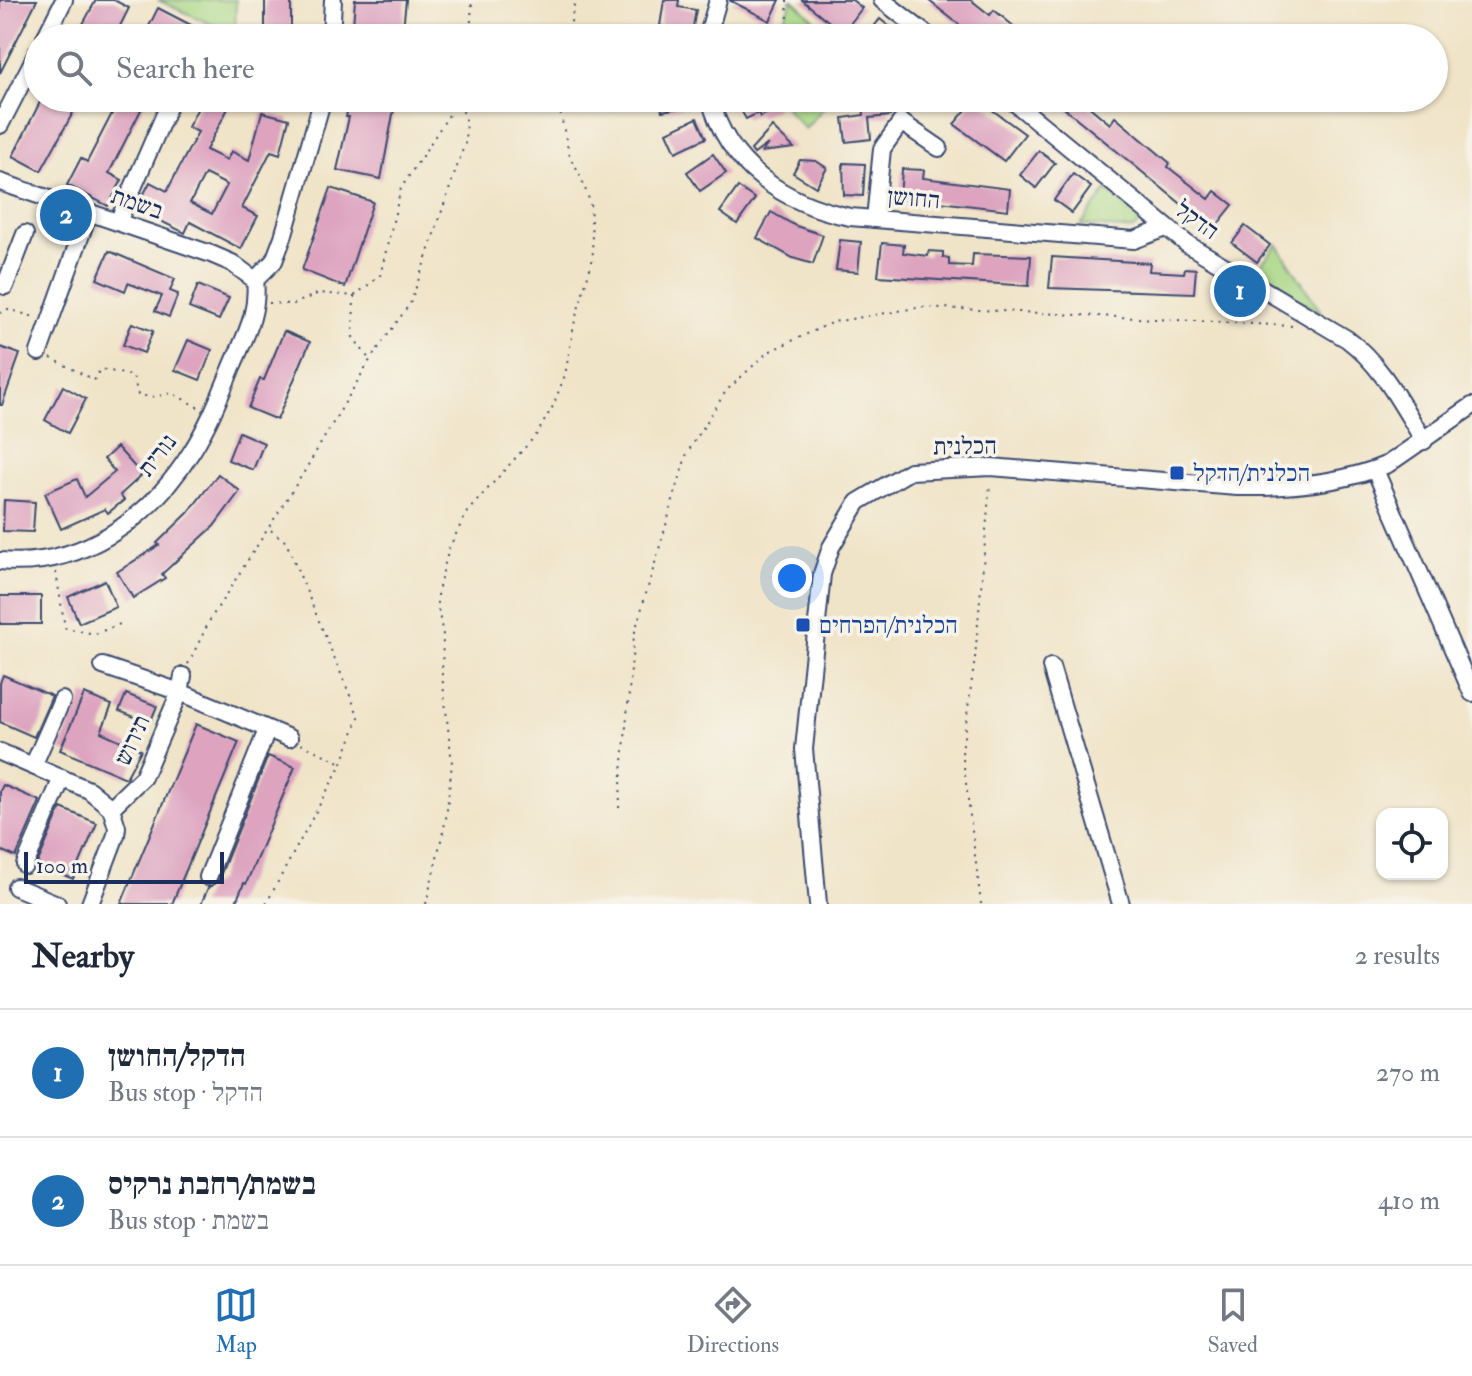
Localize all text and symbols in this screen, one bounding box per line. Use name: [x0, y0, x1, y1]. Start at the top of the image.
search box: [24, 24, 1448, 112]
icon: search: [52, 46, 96, 90]
text: Search here: [116, 50, 255, 87]
street label: בשמת: [107, 180, 167, 227]
street label: החושן: [886, 181, 942, 216]
pin: 2: [40, 185, 92, 245]
street label: הדקל: [1168, 194, 1225, 247]
pin: 1: [1214, 261, 1266, 321]
street label: נורית: [131, 428, 184, 483]
street label: הכלנית: [933, 430, 997, 463]
place label: הכלנית/הדקל: [1193, 458, 1310, 489]
marker: הכלנית/הדקל: [1168, 464, 1186, 482]
your location: [772, 558, 812, 598]
place label: הכלנית/הפרחים: [819, 610, 958, 641]
marker: הכלנית/הפרחים: [794, 616, 812, 634]
street label: תירוש: [107, 710, 158, 770]
map controls: [1376, 808, 1448, 880]
button: locate: [1376, 808, 1448, 880]
scale bar: [24, 848, 224, 884]
text: 100 m: [36, 852, 88, 880]
text: Nearby: [32, 935, 134, 978]
text: 2 results: [1355, 940, 1440, 972]
text: הדקל/החושן: [108, 1038, 246, 1075]
text: 1: [53, 1057, 63, 1089]
text: 270 m: [1376, 1057, 1440, 1089]
text: Bus stop · הדקל: [108, 1077, 263, 1109]
text: בשמת/רחבת נרקיס: [108, 1166, 316, 1203]
text: 2: [51, 1185, 65, 1217]
text: 410 m: [1378, 1185, 1440, 1217]
text: Bus stop · בשמת: [108, 1205, 269, 1237]
tab: Map: [214, 1283, 258, 1359]
tab: Directions: [687, 1283, 779, 1359]
tab: Saved: [1208, 1283, 1258, 1359]

